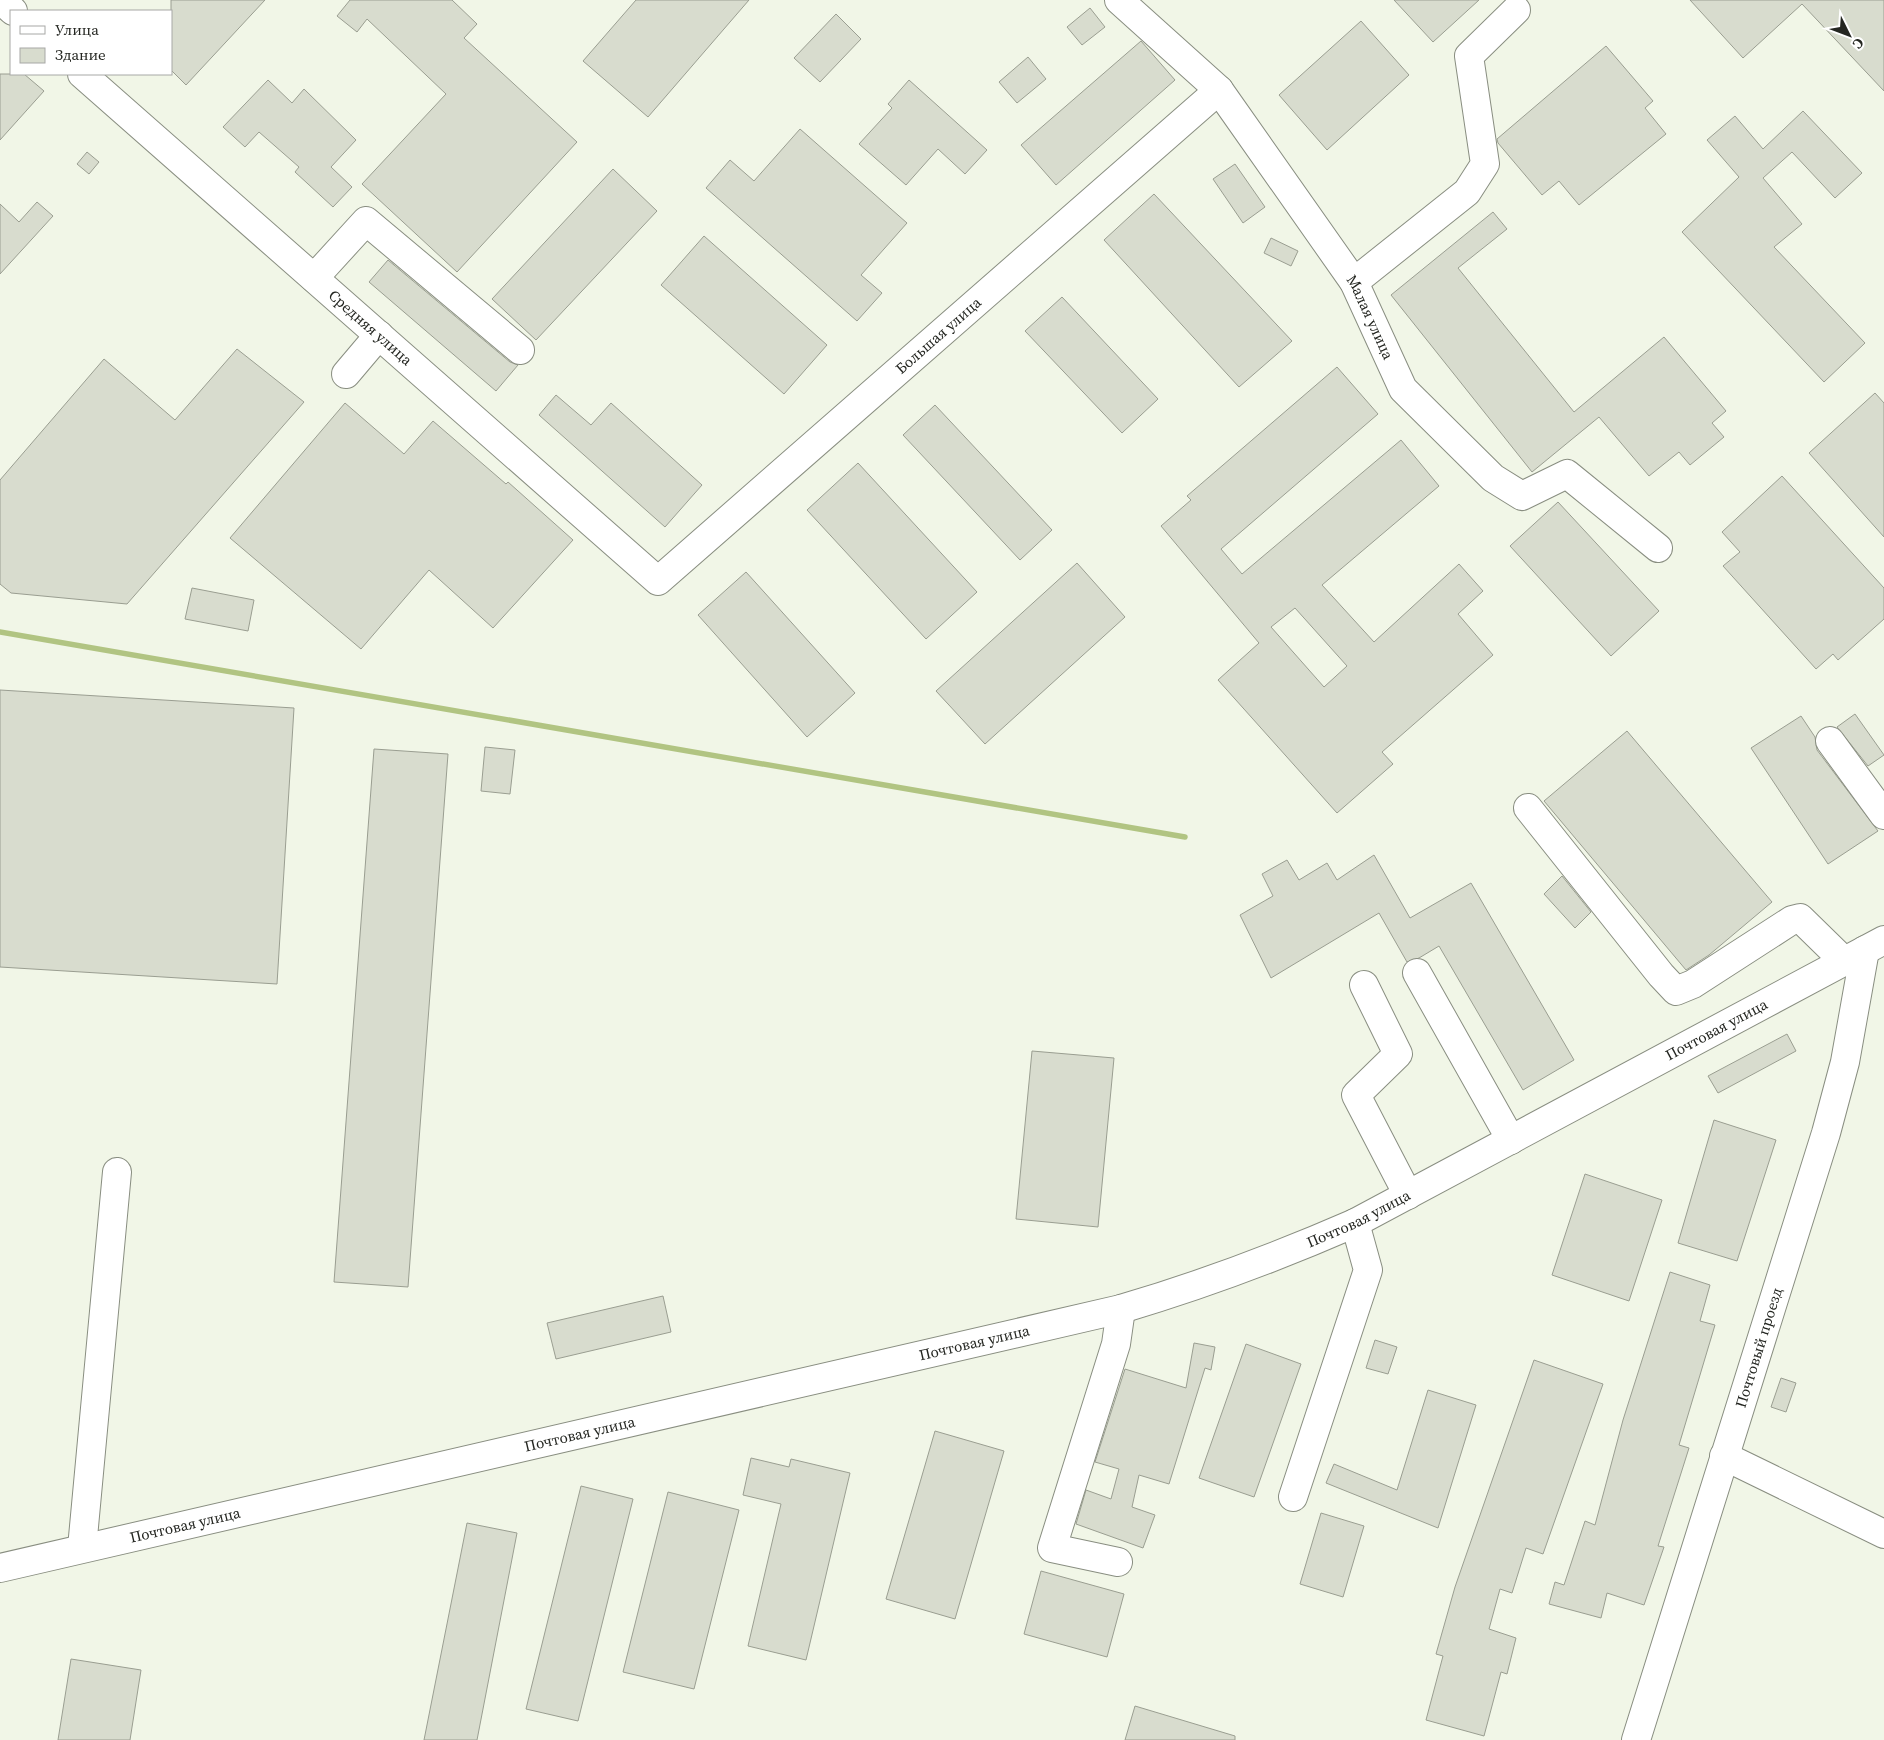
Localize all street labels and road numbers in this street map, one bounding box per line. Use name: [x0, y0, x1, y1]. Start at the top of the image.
street label: Малая улица: [1342, 270, 1399, 363]
street label: Средняя улица: [324, 285, 417, 370]
street label: Большая улица: [891, 292, 986, 379]
street label: Почтовая улица: [1662, 993, 1771, 1065]
street label: Почтовая улица: [1303, 1184, 1414, 1252]
street label: Почтовый проезд: [1730, 1284, 1787, 1410]
street label: Почтовая улица: [917, 1319, 1032, 1365]
street label: Почтовая улица: [522, 1411, 637, 1457]
street label: Почтовая улица: [128, 1502, 243, 1548]

